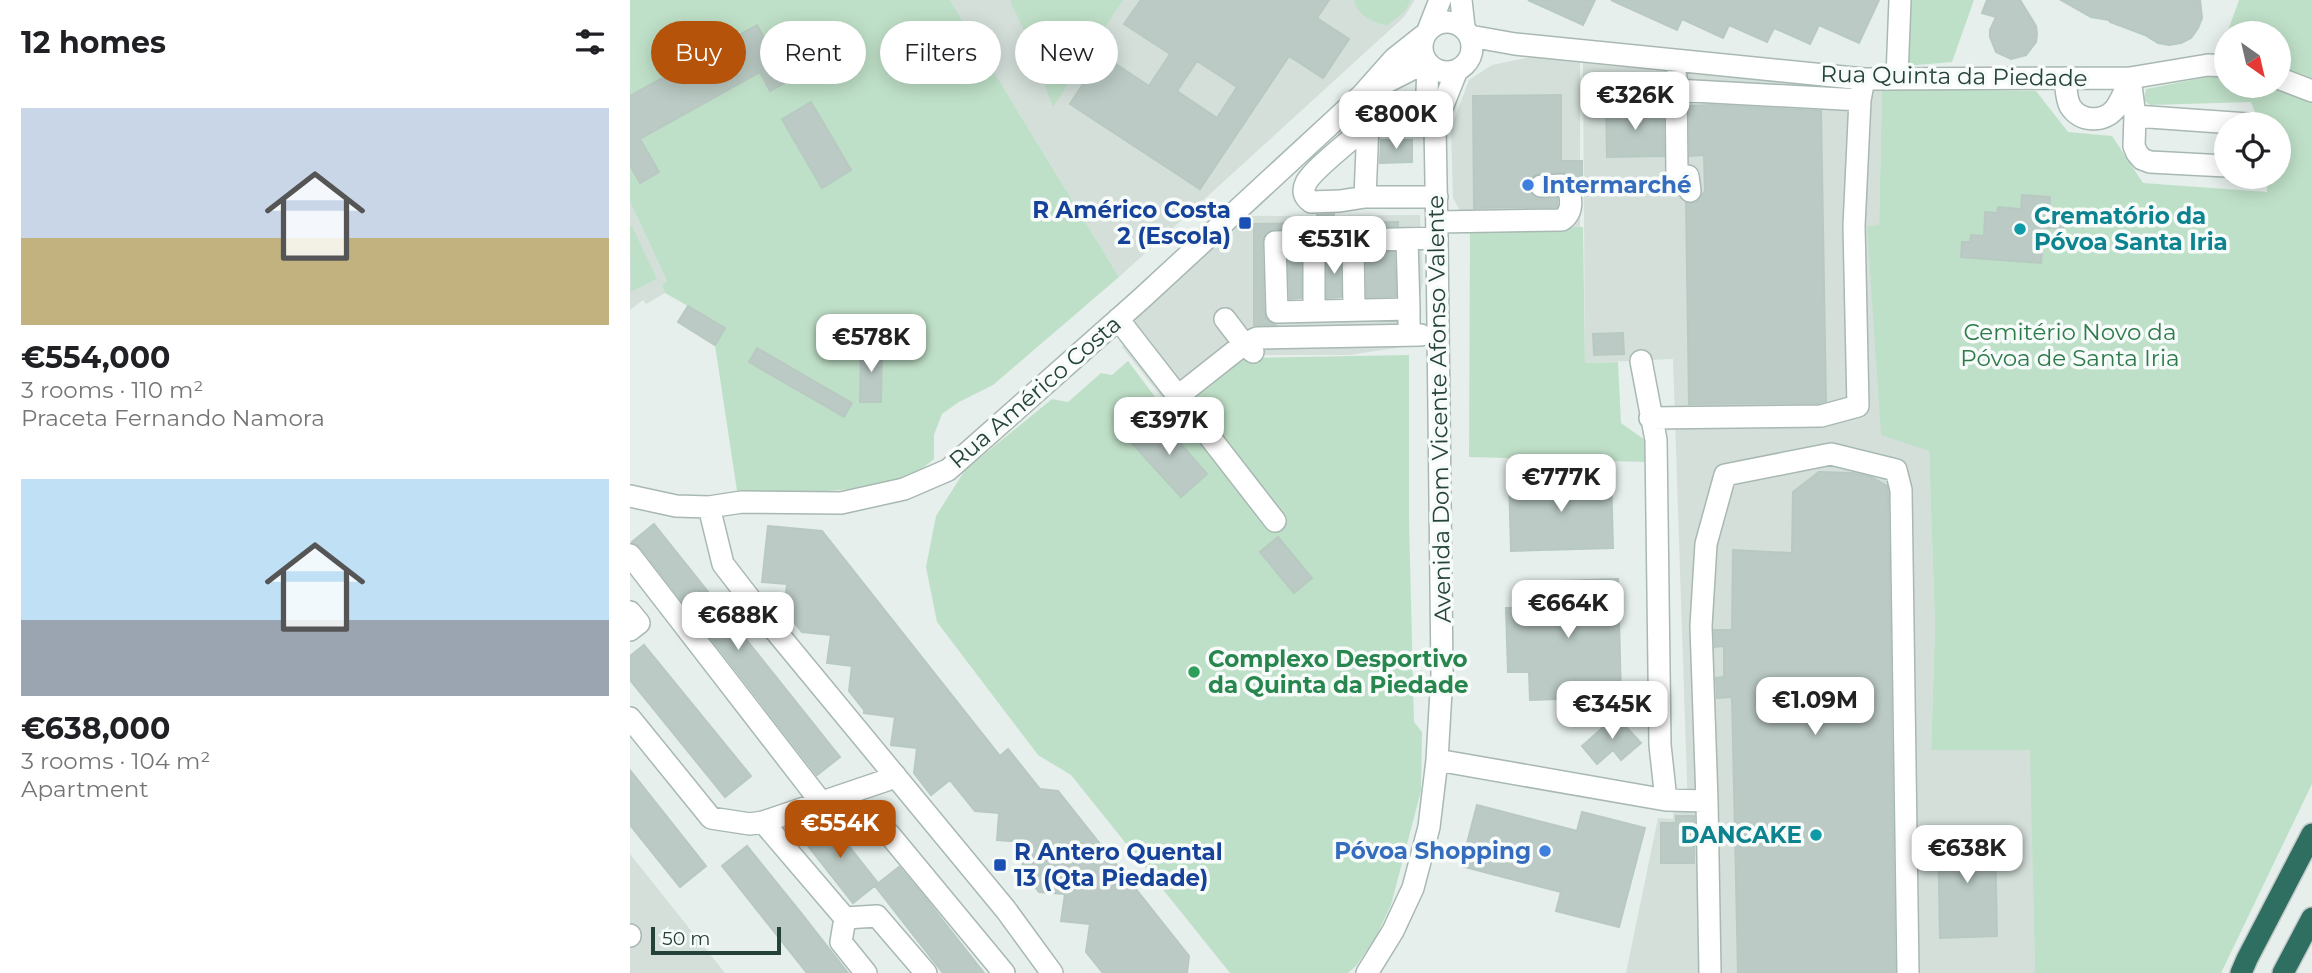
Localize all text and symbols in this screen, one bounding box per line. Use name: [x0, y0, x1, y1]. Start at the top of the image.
chip: Buy: [651, 21, 746, 84]
chip: Rent: [760, 21, 866, 84]
chip: Filters: [880, 21, 1001, 84]
chip: New: [1015, 21, 1118, 84]
north arrow: [2214, 21, 2291, 98]
map controls: [2214, 21, 2291, 189]
icon: filters: [571, 23, 609, 61]
text: 12 homes: [21, 24, 166, 61]
street label: Rua Quinta da Piedade: [1820, 60, 2088, 92]
pin: €326K: [1586, 72, 1684, 132]
text: €326K: [1596, 81, 1674, 109]
pin: €800K: [1347, 92, 1445, 151]
text: €800K: [1355, 100, 1437, 128]
button: locate: [2214, 112, 2291, 189]
icon: home: [252, 153, 378, 279]
place label: Intermarché: [1542, 171, 1691, 199]
marker: Intermarché: [1520, 177, 1536, 193]
street label: Avenida Dom Vicente Afonso Valente: [1421, 195, 1457, 623]
place label: R Américo Costa 2 (Escola): [1032, 196, 1231, 250]
place label: Crematório da Póvoa Santa Iria: [2034, 202, 2228, 256]
marker: R Américo Costa 2 (Escola): [1237, 215, 1253, 231]
pin: €531K: [1285, 216, 1383, 276]
marker: Crematório da Póvoa Santa Iria: [2012, 221, 2028, 237]
text: €531K: [1298, 225, 1370, 253]
street label: Rua Américo Costa: [943, 310, 1127, 474]
pin: €578K: [822, 314, 920, 374]
park label: Cemitério Novo da Póvoa de Santa Iria: [1960, 318, 2180, 372]
text: €578K: [832, 323, 910, 351]
text: €554,000: [21, 339, 170, 376]
text: 3 rooms · 110 m²: [21, 376, 203, 404]
pin: €397K: [1120, 398, 1218, 457]
text: Praceta Fernando Namora: [21, 404, 325, 432]
text: €397K: [1130, 406, 1208, 434]
pin: €777K: [1512, 454, 1610, 514]
text: €777K: [1522, 463, 1600, 491]
icon: home: [252, 524, 378, 650]
pin: €664K: [1519, 580, 1617, 640]
text: €664K: [1528, 589, 1608, 617]
pin: €688K: [689, 592, 787, 652]
text: €688K: [698, 601, 778, 629]
place label: Complexo Desportivo da Quinta da Piedade: [1208, 645, 1468, 699]
marker: Complexo Desportivo da Quinta da Piedade: [1186, 664, 1202, 680]
pin: €1.09M: [1758, 678, 1872, 737]
pin: €345K: [1563, 682, 1661, 741]
text: €1.09M: [1772, 686, 1858, 714]
text: €345K: [1573, 690, 1651, 718]
text: €638,000: [21, 710, 170, 747]
text: 3 rooms · 104 m²: [21, 747, 210, 775]
text: Apartment: [21, 775, 149, 803]
pin: €554K: [791, 800, 889, 860]
text: €554K: [801, 809, 879, 837]
place label: DANCAKE: [1681, 821, 1802, 849]
pin: €638K: [1918, 826, 2016, 885]
marker: DANCAKE: [1808, 827, 1824, 843]
text: €638K: [1928, 834, 2006, 862]
place label: Póvoa Shopping: [1334, 837, 1531, 865]
place label: R Antero Quental 13 (Qta Piedade): [1014, 838, 1223, 892]
marker: Póvoa Shopping: [1537, 843, 1553, 859]
marker: R Antero Quental 13 (Qta Piedade): [992, 857, 1008, 873]
scale bar: [651, 924, 780, 956]
text: 50 m: [662, 927, 710, 950]

